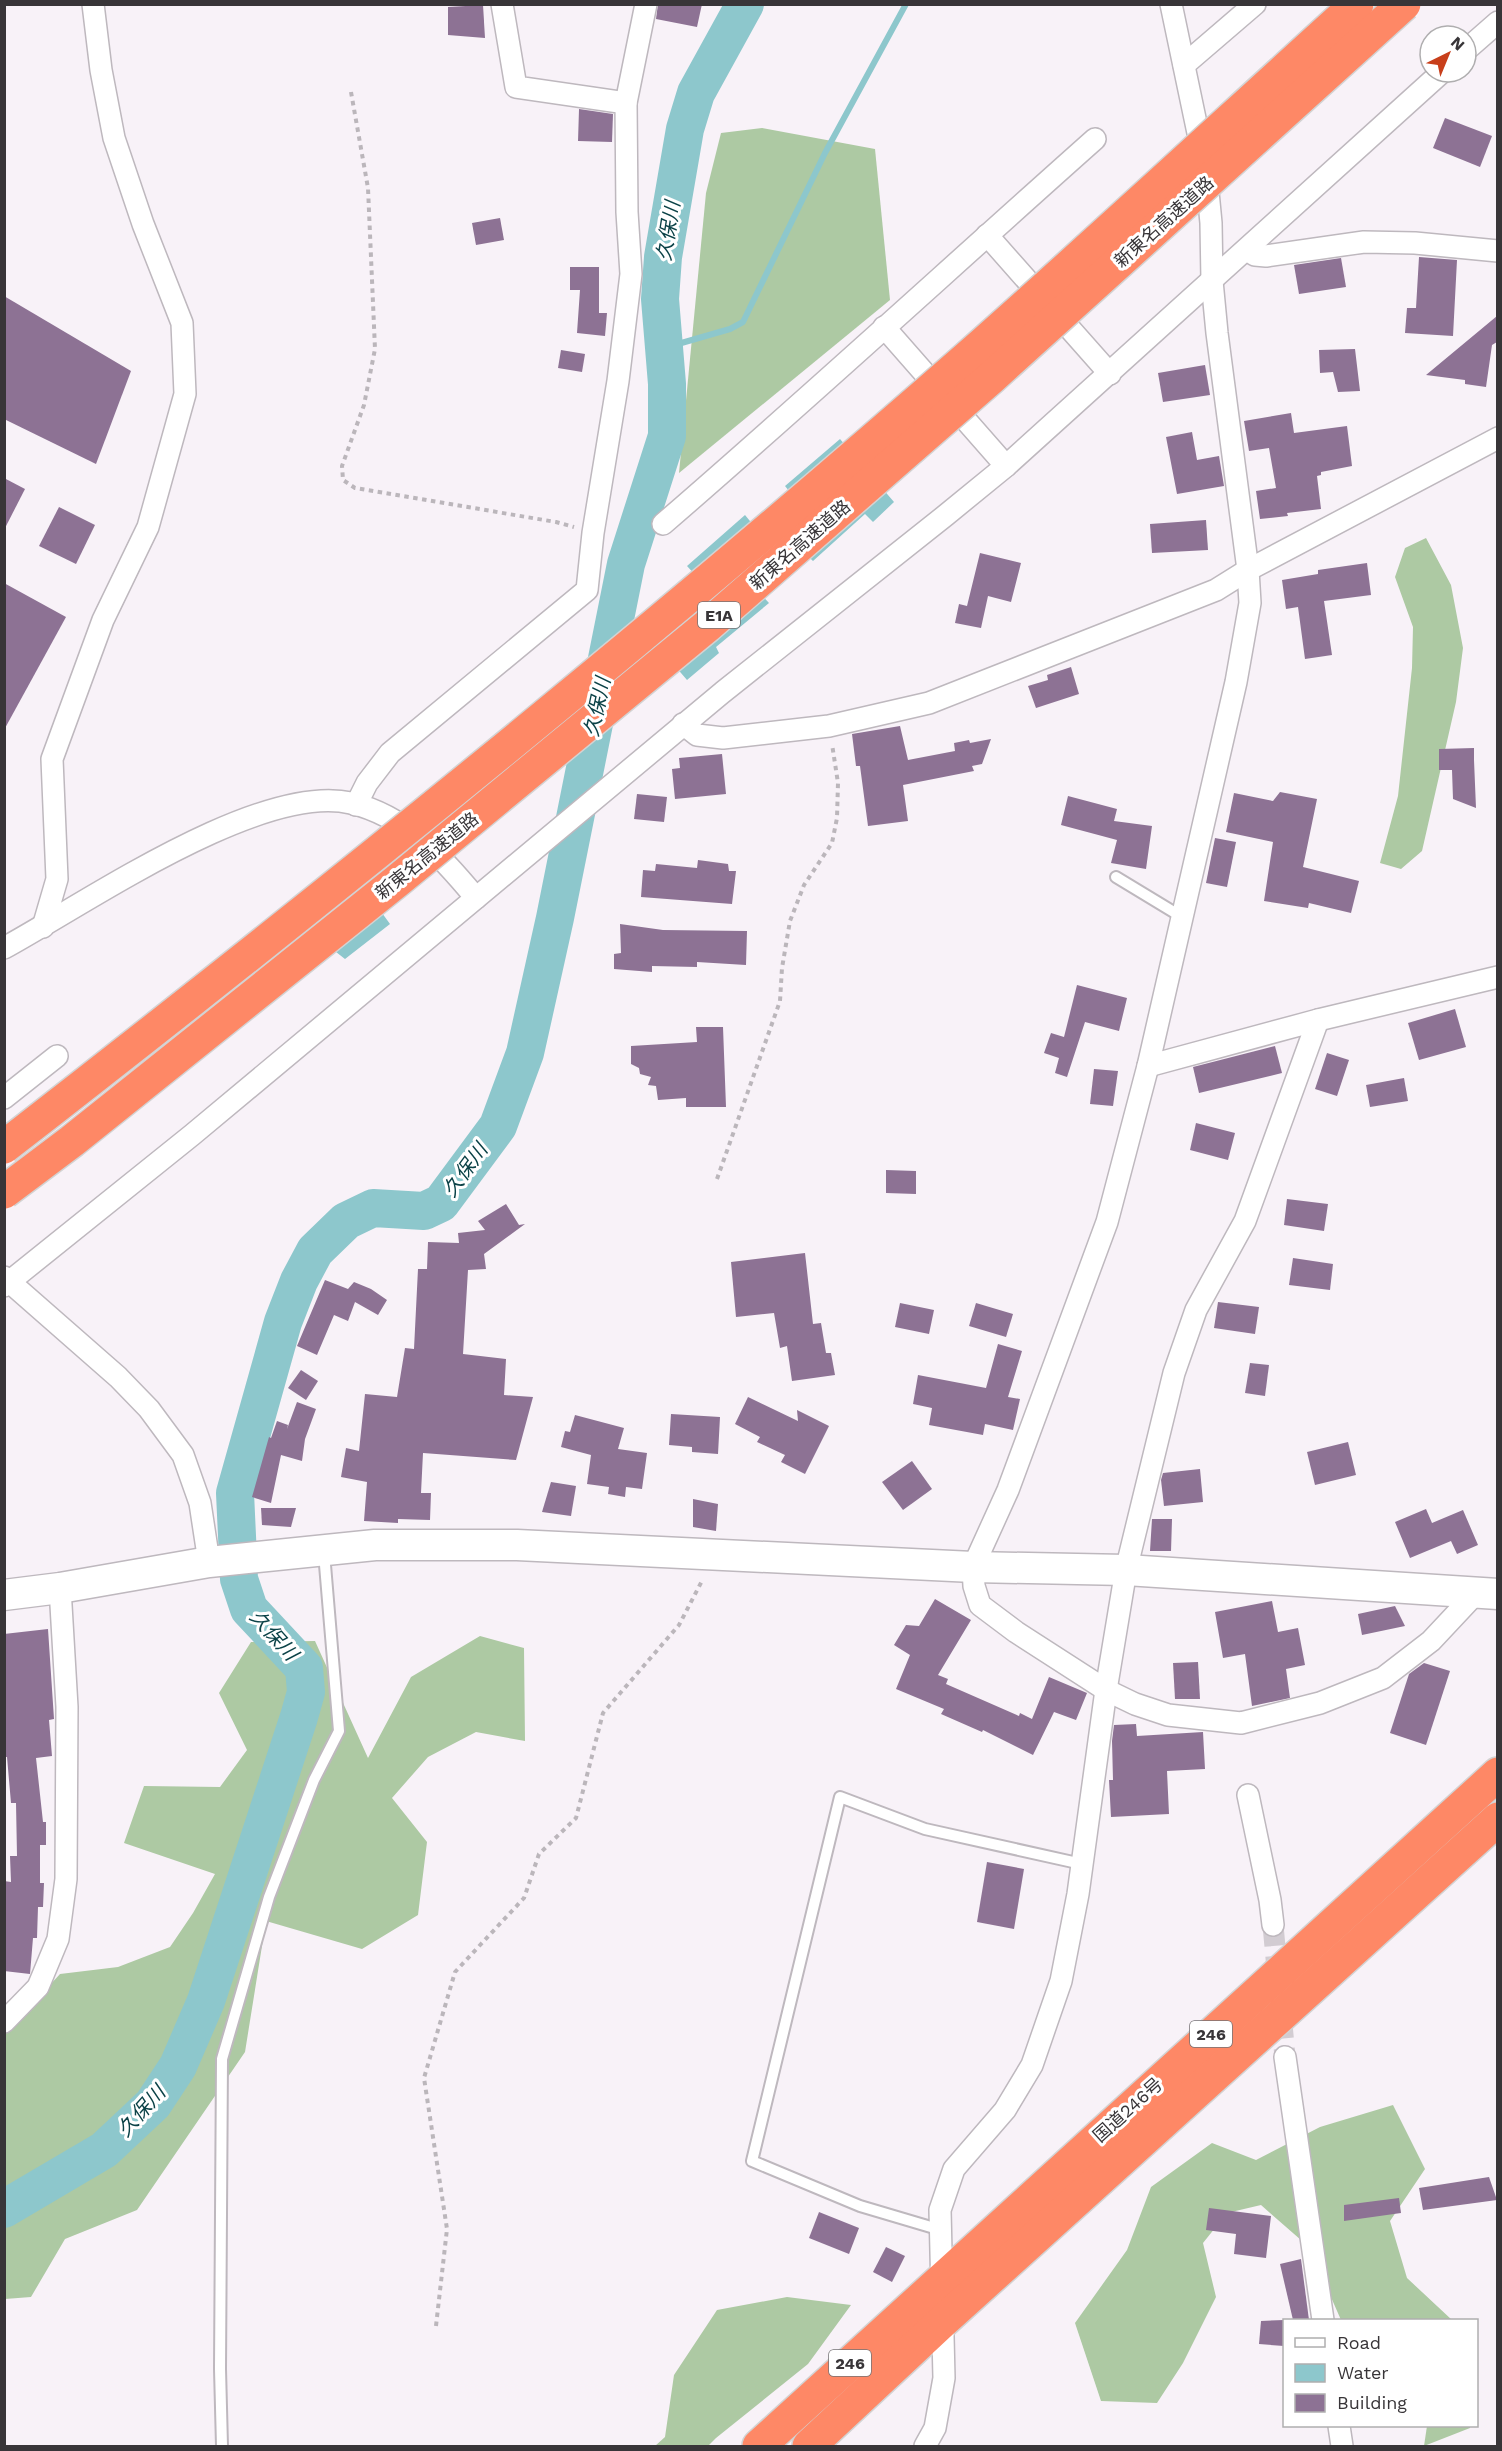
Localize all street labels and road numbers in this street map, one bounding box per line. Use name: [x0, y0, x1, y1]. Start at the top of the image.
street label: 新東名高速道路: [1110, 172, 1218, 272]
street label: 新東名高速道路: [745, 495, 854, 594]
road number: E1A: [698, 602, 740, 628]
street label: 新東名高速道路: [371, 808, 482, 903]
road number: 246: [1190, 2021, 1232, 2047]
street label: 国道246号: [1089, 2073, 1167, 2146]
road number: 246: [829, 2350, 871, 2376]

